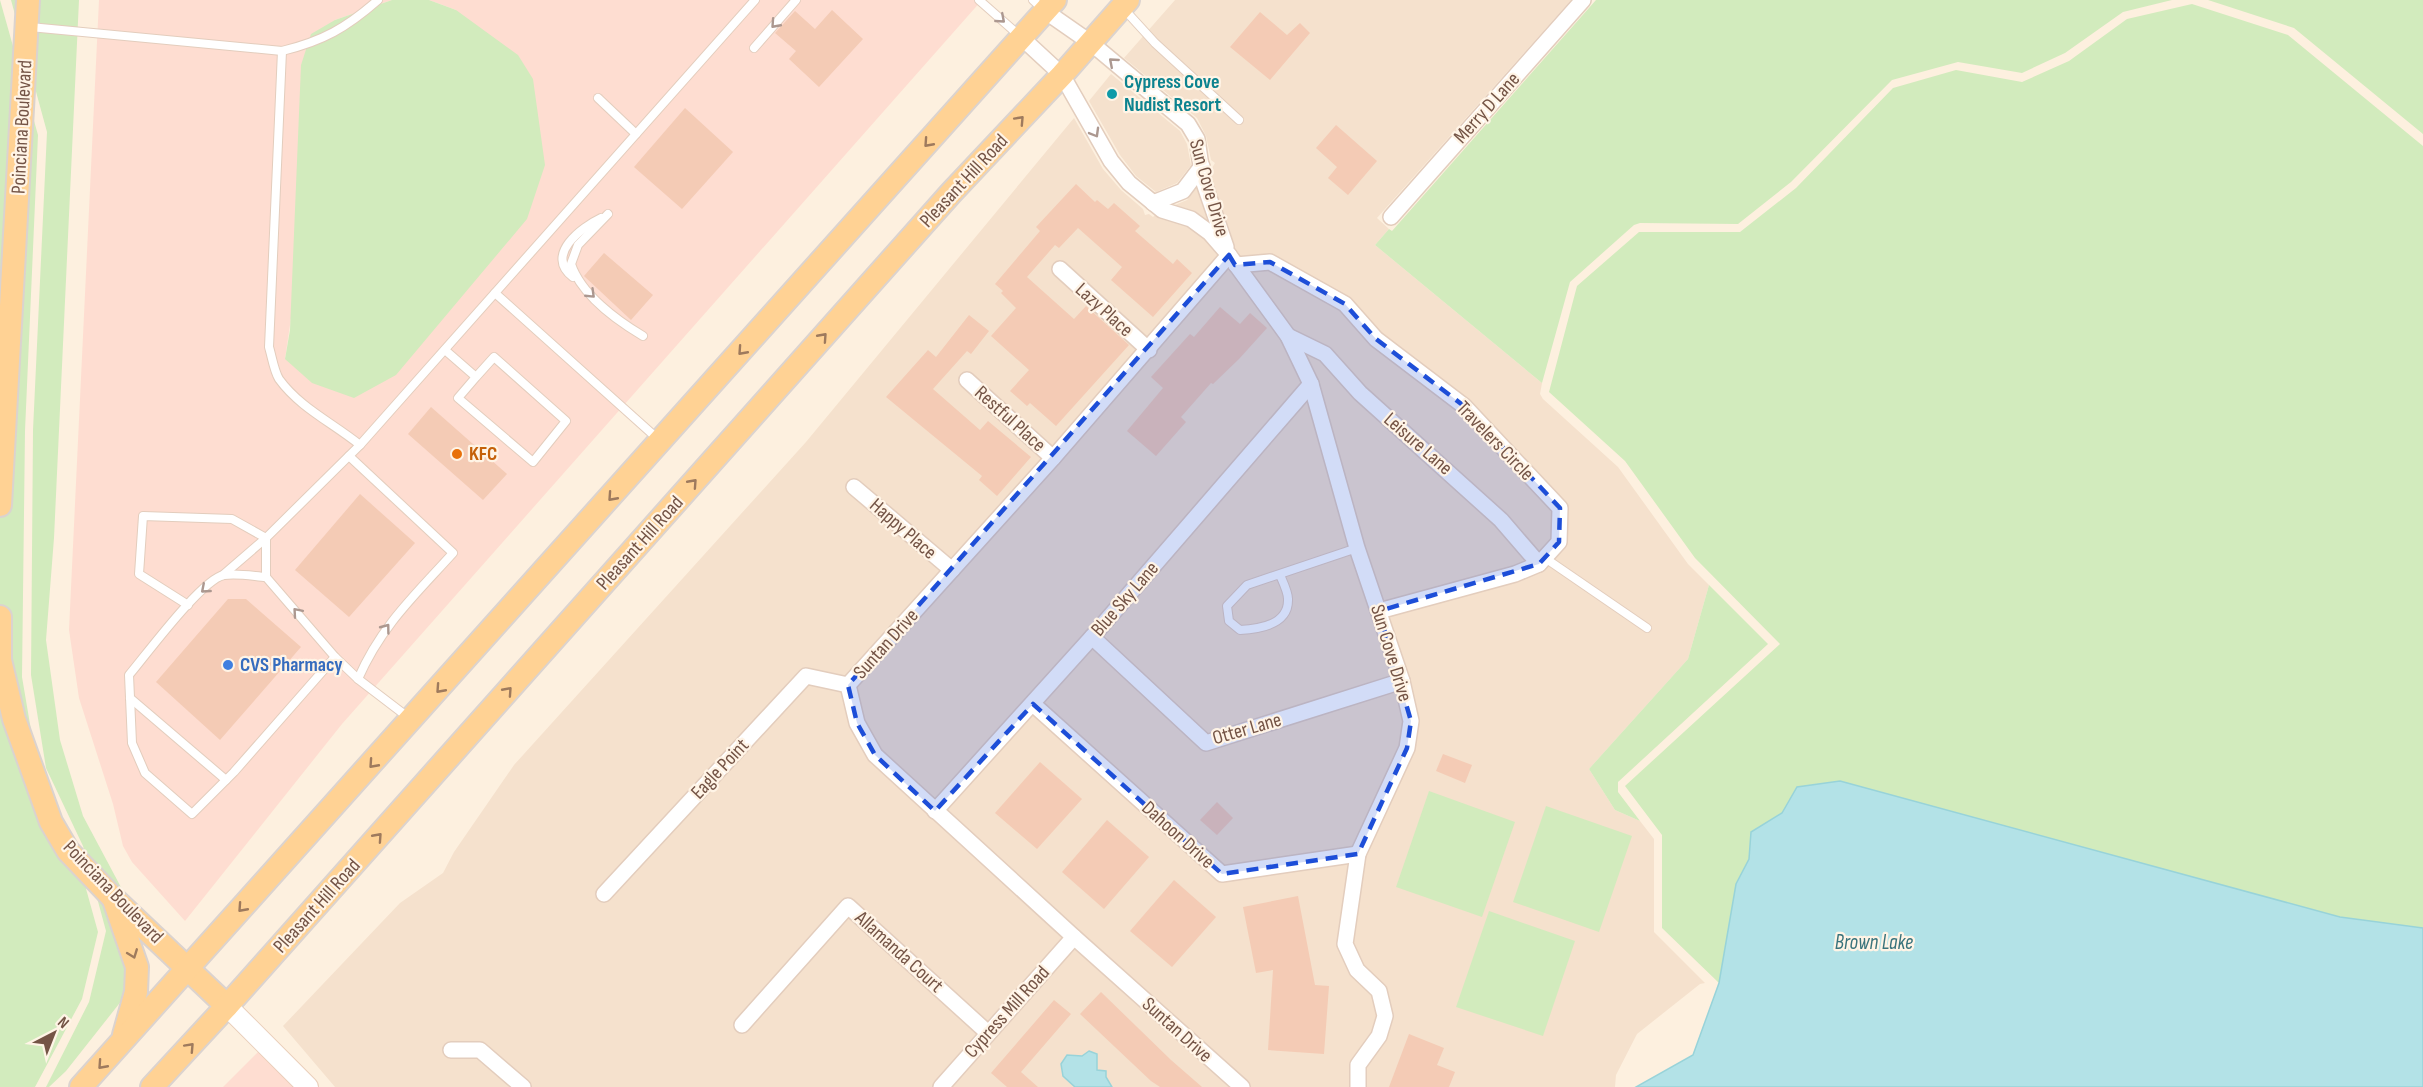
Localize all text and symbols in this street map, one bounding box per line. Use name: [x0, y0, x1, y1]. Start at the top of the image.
one-way arrow: [994, 12, 1004, 23]
one-way arrow: [771, 17, 782, 28]
one-way arrow: [1109, 58, 1120, 69]
street label: Poinciana Boulevard: [7, 59, 37, 195]
street label: Merry D Lane: [1449, 68, 1525, 148]
place label: Cypress Cove Nudist Resort: [1124, 70, 1222, 117]
marker: Cypress Cove Nudist Resort: [1105, 87, 1119, 101]
one-way arrow: [1012, 117, 1023, 128]
one-way arrow: [1088, 127, 1099, 137]
street label: Pleasant Hill Road: [915, 129, 1013, 233]
one-way arrow: [924, 136, 935, 146]
street label: Sun Cove Drive: [1184, 137, 1234, 239]
street label: Lazy Place: [1070, 278, 1138, 342]
one-way arrow: [585, 287, 595, 298]
one-way arrow: [816, 333, 827, 344]
one-way arrow: [738, 344, 749, 355]
street label: Restful Place: [970, 381, 1050, 457]
street label: Travelers Circle: [1451, 396, 1539, 486]
street label: Leisure Lane: [1379, 408, 1457, 480]
place label: KFC: [469, 442, 497, 466]
marker: KFC: [450, 447, 464, 461]
one-way arrow: [686, 479, 697, 490]
one-way arrow: [608, 490, 619, 500]
street label: Pleasant Hill Road: [591, 491, 689, 595]
street label: Happy Place: [865, 493, 941, 565]
street label: Blue Sky Lane: [1086, 557, 1164, 641]
one-way arrow: [201, 581, 212, 592]
street label: Sun Cove Drive: [1365, 602, 1417, 704]
street label: Suntan Drive: [848, 604, 924, 684]
one-way arrow: [293, 608, 304, 619]
one-way arrow: [379, 623, 390, 634]
place label: CVS Pharmacy: [240, 653, 343, 677]
marker: CVS Pharmacy: [221, 658, 235, 672]
one-way arrow: [436, 682, 447, 693]
one-way arrow: [501, 688, 512, 698]
street label: Otter Lane: [1210, 708, 1284, 750]
street label: Eagle Point: [686, 734, 754, 804]
one-way arrow: [369, 757, 380, 767]
street label: Dahoon Drive: [1137, 796, 1219, 874]
one-way arrow: [371, 833, 382, 844]
street label: Poinciana Boulevard: [58, 835, 168, 949]
street label: Pleasant Hill Road: [268, 854, 366, 958]
one-way arrow: [238, 901, 249, 912]
street label: Allamanda Court: [849, 905, 948, 998]
water label: Brown Lake: [1835, 930, 1913, 955]
one-way arrow: [125, 948, 138, 959]
street label: Cypress Mill Road: [959, 961, 1055, 1063]
street label: Suntan Drive: [1137, 992, 1217, 1068]
north arrow: [24, 1003, 84, 1063]
text: N: [54, 1013, 73, 1033]
one-way arrow: [183, 1043, 194, 1053]
one-way arrow: [98, 1058, 109, 1068]

